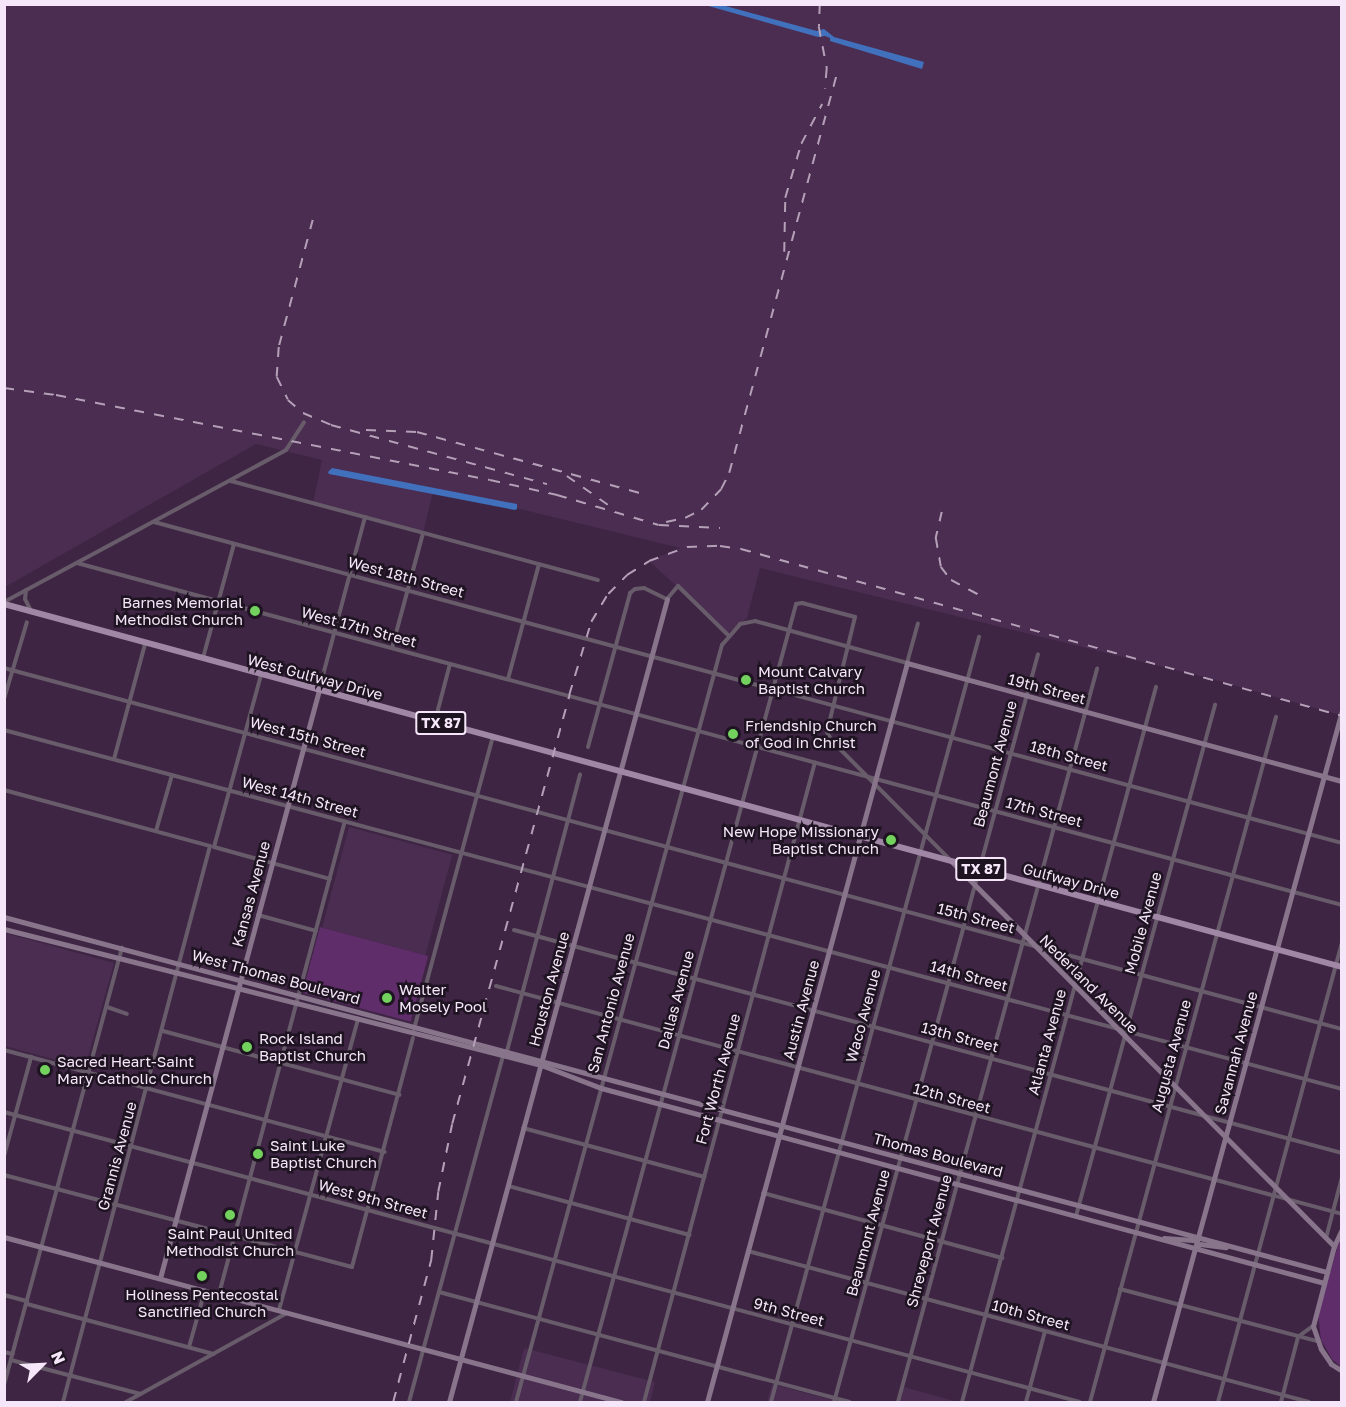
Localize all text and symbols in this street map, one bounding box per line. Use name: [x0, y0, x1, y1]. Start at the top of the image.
street label: West 18th Street: [346, 553, 466, 601]
place label: Barnes Memorial Methodist Church: [115, 593, 243, 628]
street label: West 17th Street: [299, 603, 419, 651]
marker: Barnes Memorial Methodist Church: [248, 604, 262, 618]
street label: West Gulfway Drive: [245, 650, 385, 704]
place label: Mount Calvary Baptist Church: [758, 662, 865, 697]
street label: 19th Street: [1006, 670, 1088, 708]
marker: Mount Calvary Baptist Church: [739, 673, 753, 687]
street label: Beaumont Avenue: [969, 699, 1021, 829]
road number: TX 87: [414, 712, 468, 734]
street label: West 15th Street: [248, 713, 368, 761]
place label: Friendship Church of God in Christ: [745, 716, 877, 751]
marker: Friendship Church of God in Christ: [726, 727, 740, 741]
street label: 18th Street: [1028, 737, 1110, 775]
street label: West 14th Street: [240, 773, 360, 821]
street label: 17th Street: [1004, 793, 1084, 831]
place label: New Hope Missionary Baptist Church: [723, 822, 879, 857]
marker: New Hope Missionary Baptist Church: [884, 833, 898, 847]
street label: Kansas Avenue: [228, 839, 274, 949]
road number: TX 87: [954, 858, 1008, 880]
street label: Gulfway Drive: [1021, 859, 1121, 903]
street label: Mobile Avenue: [1121, 870, 1165, 976]
street label: 15th Street: [935, 899, 1017, 937]
street label: Houston Avenue: [525, 930, 573, 1048]
street label: San Antonio Avenue: [584, 931, 638, 1075]
street label: Nederland Avenue: [1036, 931, 1142, 1037]
street label: West Thomas Boulevard: [190, 946, 362, 1008]
street label: Dallas Avenue: [654, 949, 698, 1051]
street label: 14th Street: [928, 957, 1010, 995]
street label: Austin Avenue: [779, 958, 823, 1062]
street label: Waco Avenue: [842, 967, 884, 1065]
place label: Walter Mosely Pool: [399, 980, 487, 1015]
street label: Atlanta Avenue: [1024, 987, 1070, 1097]
street label: Savannah Avenue: [1211, 989, 1261, 1117]
marker: Walter Mosely Pool: [380, 991, 394, 1005]
street label: Augusta Avenue: [1147, 998, 1195, 1114]
street label: Fort Worth Avenue: [692, 1012, 744, 1146]
street label: 13th Street: [919, 1018, 1001, 1056]
place label: Rock Island Baptist Church: [259, 1029, 366, 1064]
marker: Rock Island Baptist Church: [240, 1040, 254, 1054]
place label: Sacred Heart-Saint Mary Catholic Church: [57, 1052, 212, 1087]
marker: Sacred Heart-Saint Mary Catholic Church: [38, 1063, 52, 1077]
street label: 12th Street: [911, 1079, 993, 1117]
street label: Grannis Avenue: [94, 1100, 140, 1212]
street label: Thomas Boulevard: [871, 1129, 1005, 1181]
place label: Saint Luke Baptist Church: [270, 1136, 377, 1171]
marker: Saint Luke Baptist Church: [251, 1147, 265, 1161]
street label: Beaumont Avenue: [842, 1168, 894, 1298]
street label: Shreveport Avenue: [903, 1173, 955, 1309]
street label: West 9th Street: [316, 1176, 430, 1222]
marker: Saint Paul United Methodist Church: [223, 1208, 237, 1222]
place label: Saint Paul United Methodist Church: [166, 1224, 294, 1259]
marker: Holiness Pentecostal Sanctified Church: [195, 1269, 209, 1283]
place label: Holiness Pentecostal Sanctified Church: [125, 1285, 279, 1320]
street label: 9th Street: [752, 1294, 826, 1330]
street label: 10th Street: [990, 1296, 1072, 1334]
north arrow: [12, 1335, 72, 1395]
text: N: [47, 1348, 70, 1367]

